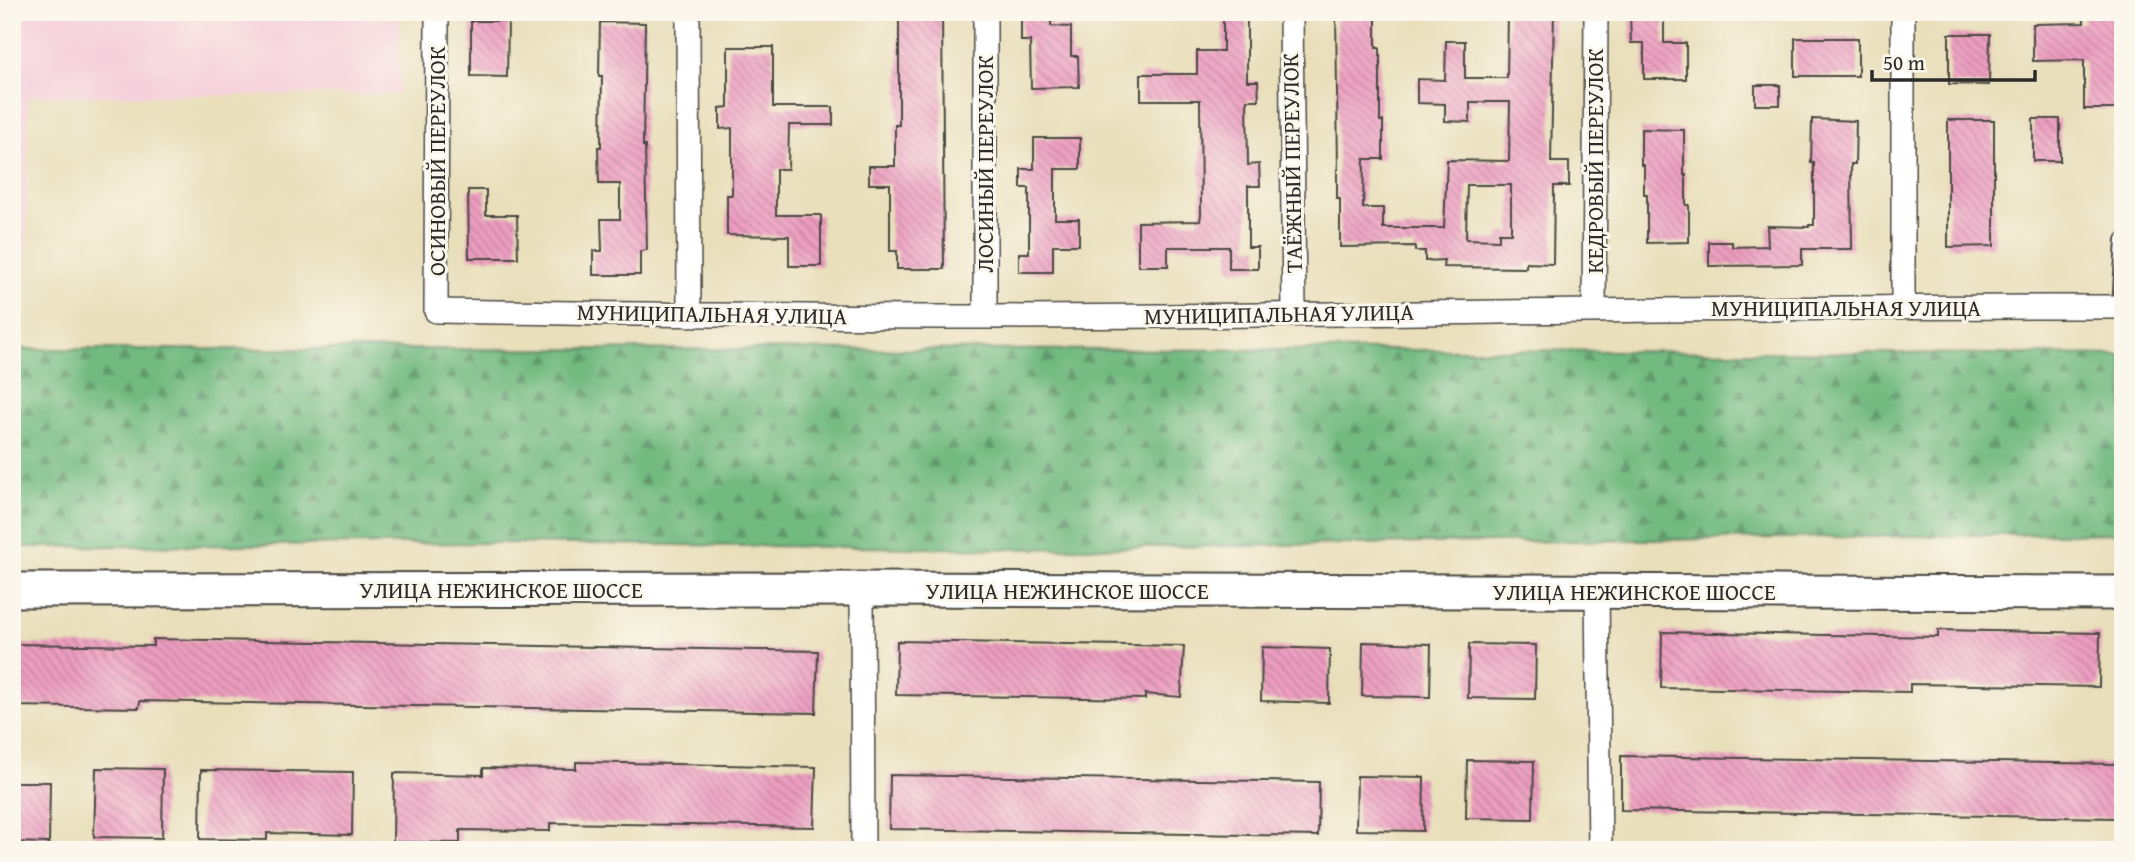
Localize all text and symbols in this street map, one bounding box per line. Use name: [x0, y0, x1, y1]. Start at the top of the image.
scale bar: [1872, 38, 2035, 82]
street label: ОСИНОВЫЙ ПЕРЕУЛОК: [420, 46, 453, 276]
text: 50 m: [1883, 47, 1925, 78]
street label: КЕДРОВЫЙ ПЕРЕУЛОК: [1578, 48, 1611, 274]
street label: ТАЁЖНЫЙ ПЕРЕУЛОК: [1273, 53, 1310, 273]
street label: ЛОСИНЫЙ ПЕРЕУЛОК: [968, 55, 1001, 273]
street label: МУНИЦИПАЛЬНАЯ УЛИЦА: [1711, 291, 1981, 324]
street label: МУНИЦИПАЛЬНАЯ УЛИЦА: [577, 295, 847, 332]
street label: МУНИЦИПАЛЬНАЯ УЛИЦА: [1144, 295, 1414, 332]
street label: УЛИЦА НЕЖИНСКОЕ ШОССЕ: [359, 573, 643, 606]
street label: УЛИЦА НЕЖИНСКОЕ ШОССЕ: [925, 574, 1209, 607]
street label: УЛИЦА НЕЖИНСКОЕ ШОССЕ: [1492, 575, 1776, 608]

